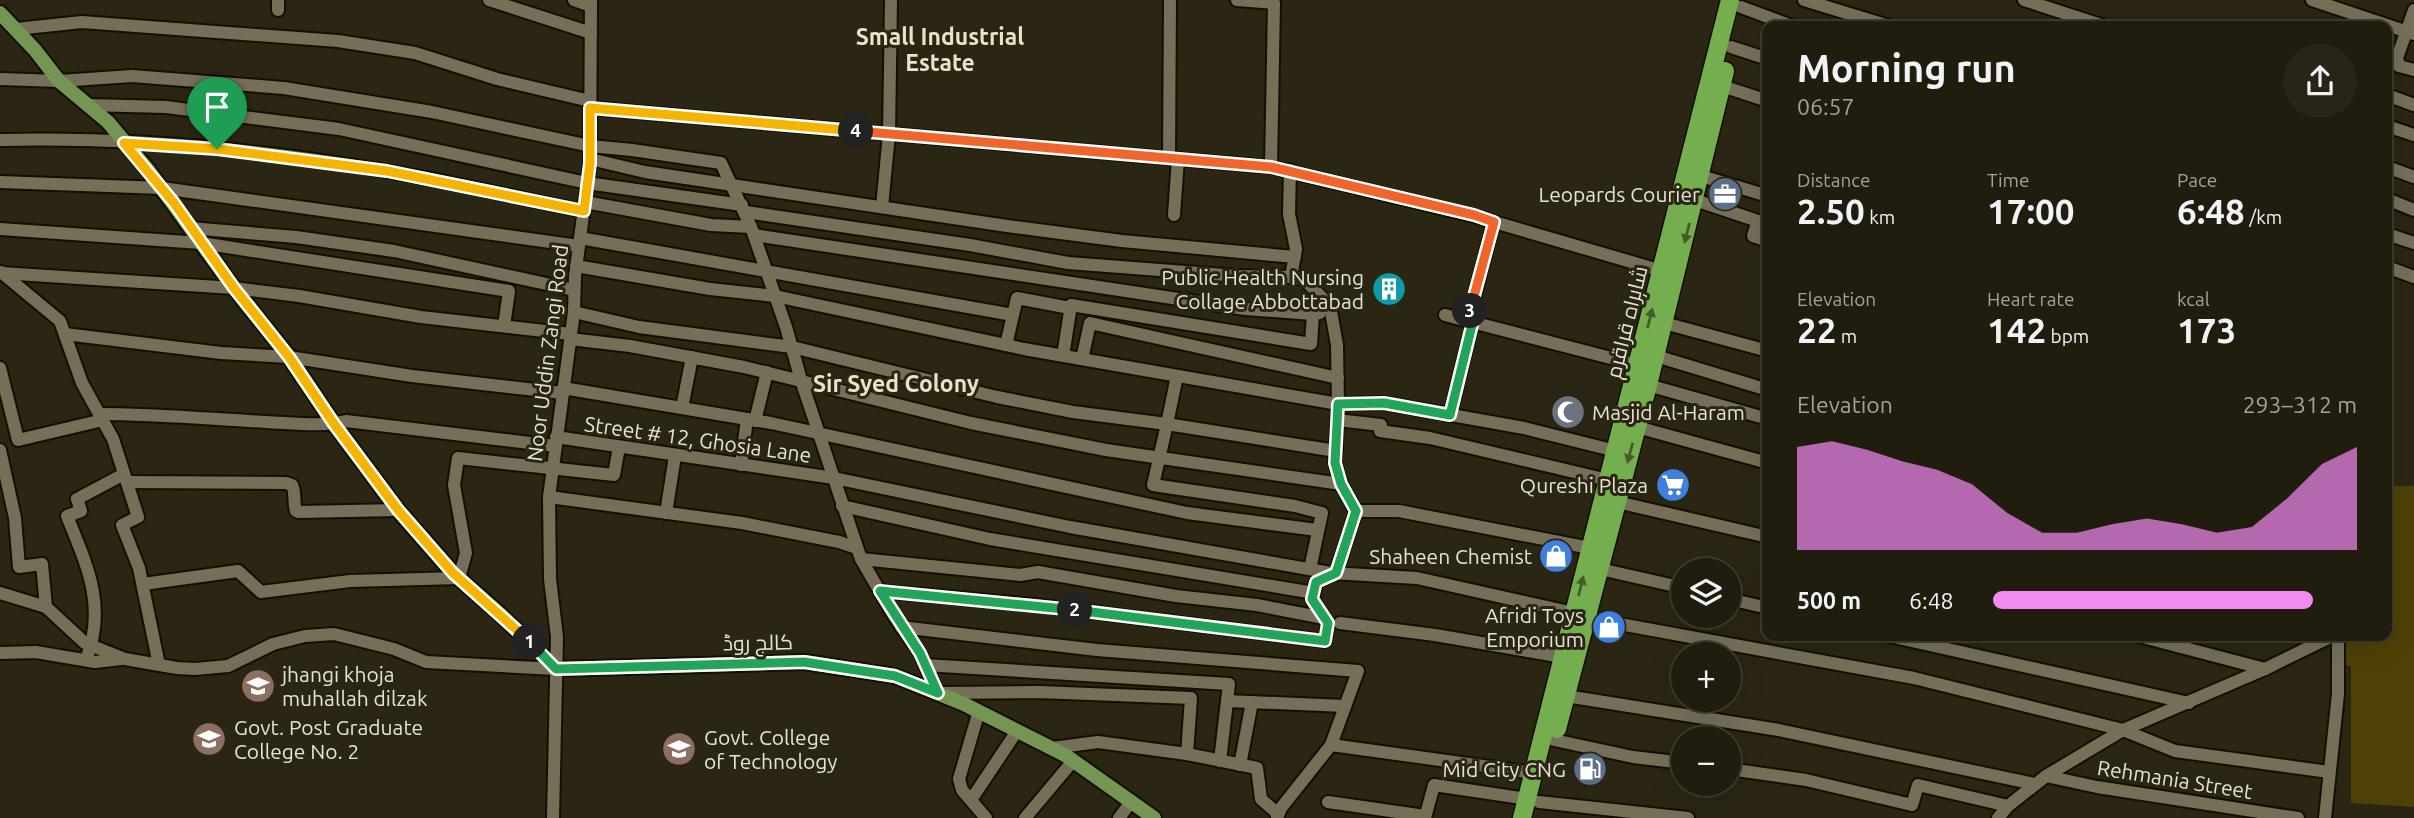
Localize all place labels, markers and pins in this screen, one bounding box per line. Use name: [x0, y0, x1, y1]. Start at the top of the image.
pin: [187, 77, 247, 149]
pin: 4: [838, 114, 874, 148]
office icon: Leopards Courier: [1706, 175, 1744, 213]
place label: Leopards Courier: [1538, 182, 1700, 206]
place label: Public Health Nursing Collage Abbottabad: [1161, 265, 1364, 313]
building icon: Public Health Nursing Collage Abbottabad: [1370, 270, 1408, 308]
pin: 3: [1452, 294, 1488, 328]
mosque icon: Masjid Al-Haram: [1549, 393, 1587, 431]
place label: Masjid Al-Haram: [1592, 400, 1745, 424]
supermarket icon: Qureshi Plaza: [1654, 466, 1692, 504]
place label: Qureshi Plaza: [1520, 473, 1648, 497]
shop icon: Shaheen Chemist: [1537, 537, 1575, 575]
place label: Shaheen Chemist: [1369, 544, 1532, 568]
pin: 2: [1058, 592, 1092, 628]
place label: Afridi Toys Emporium: [1485, 603, 1584, 651]
shop icon: Afridi Toys Emporium: [1590, 608, 1628, 646]
pin: 1: [512, 624, 548, 660]
place label: jhangi khoja muhallah dilzak: [280, 662, 428, 710]
school or university icon: jhangi khoja muhallah dilzak: [239, 667, 277, 705]
place label: Govt. Post Graduate College No. 2: [234, 715, 423, 763]
school or university icon: Govt. Post Graduate College No. 2: [190, 720, 228, 758]
place label: Govt. College of Technology: [704, 725, 837, 773]
school or university icon: Govt. College of Technology: [660, 730, 698, 768]
fuel station icon: Mid City CNG: [1571, 750, 1609, 788]
place label: Mid City CNG: [1443, 757, 1566, 781]

